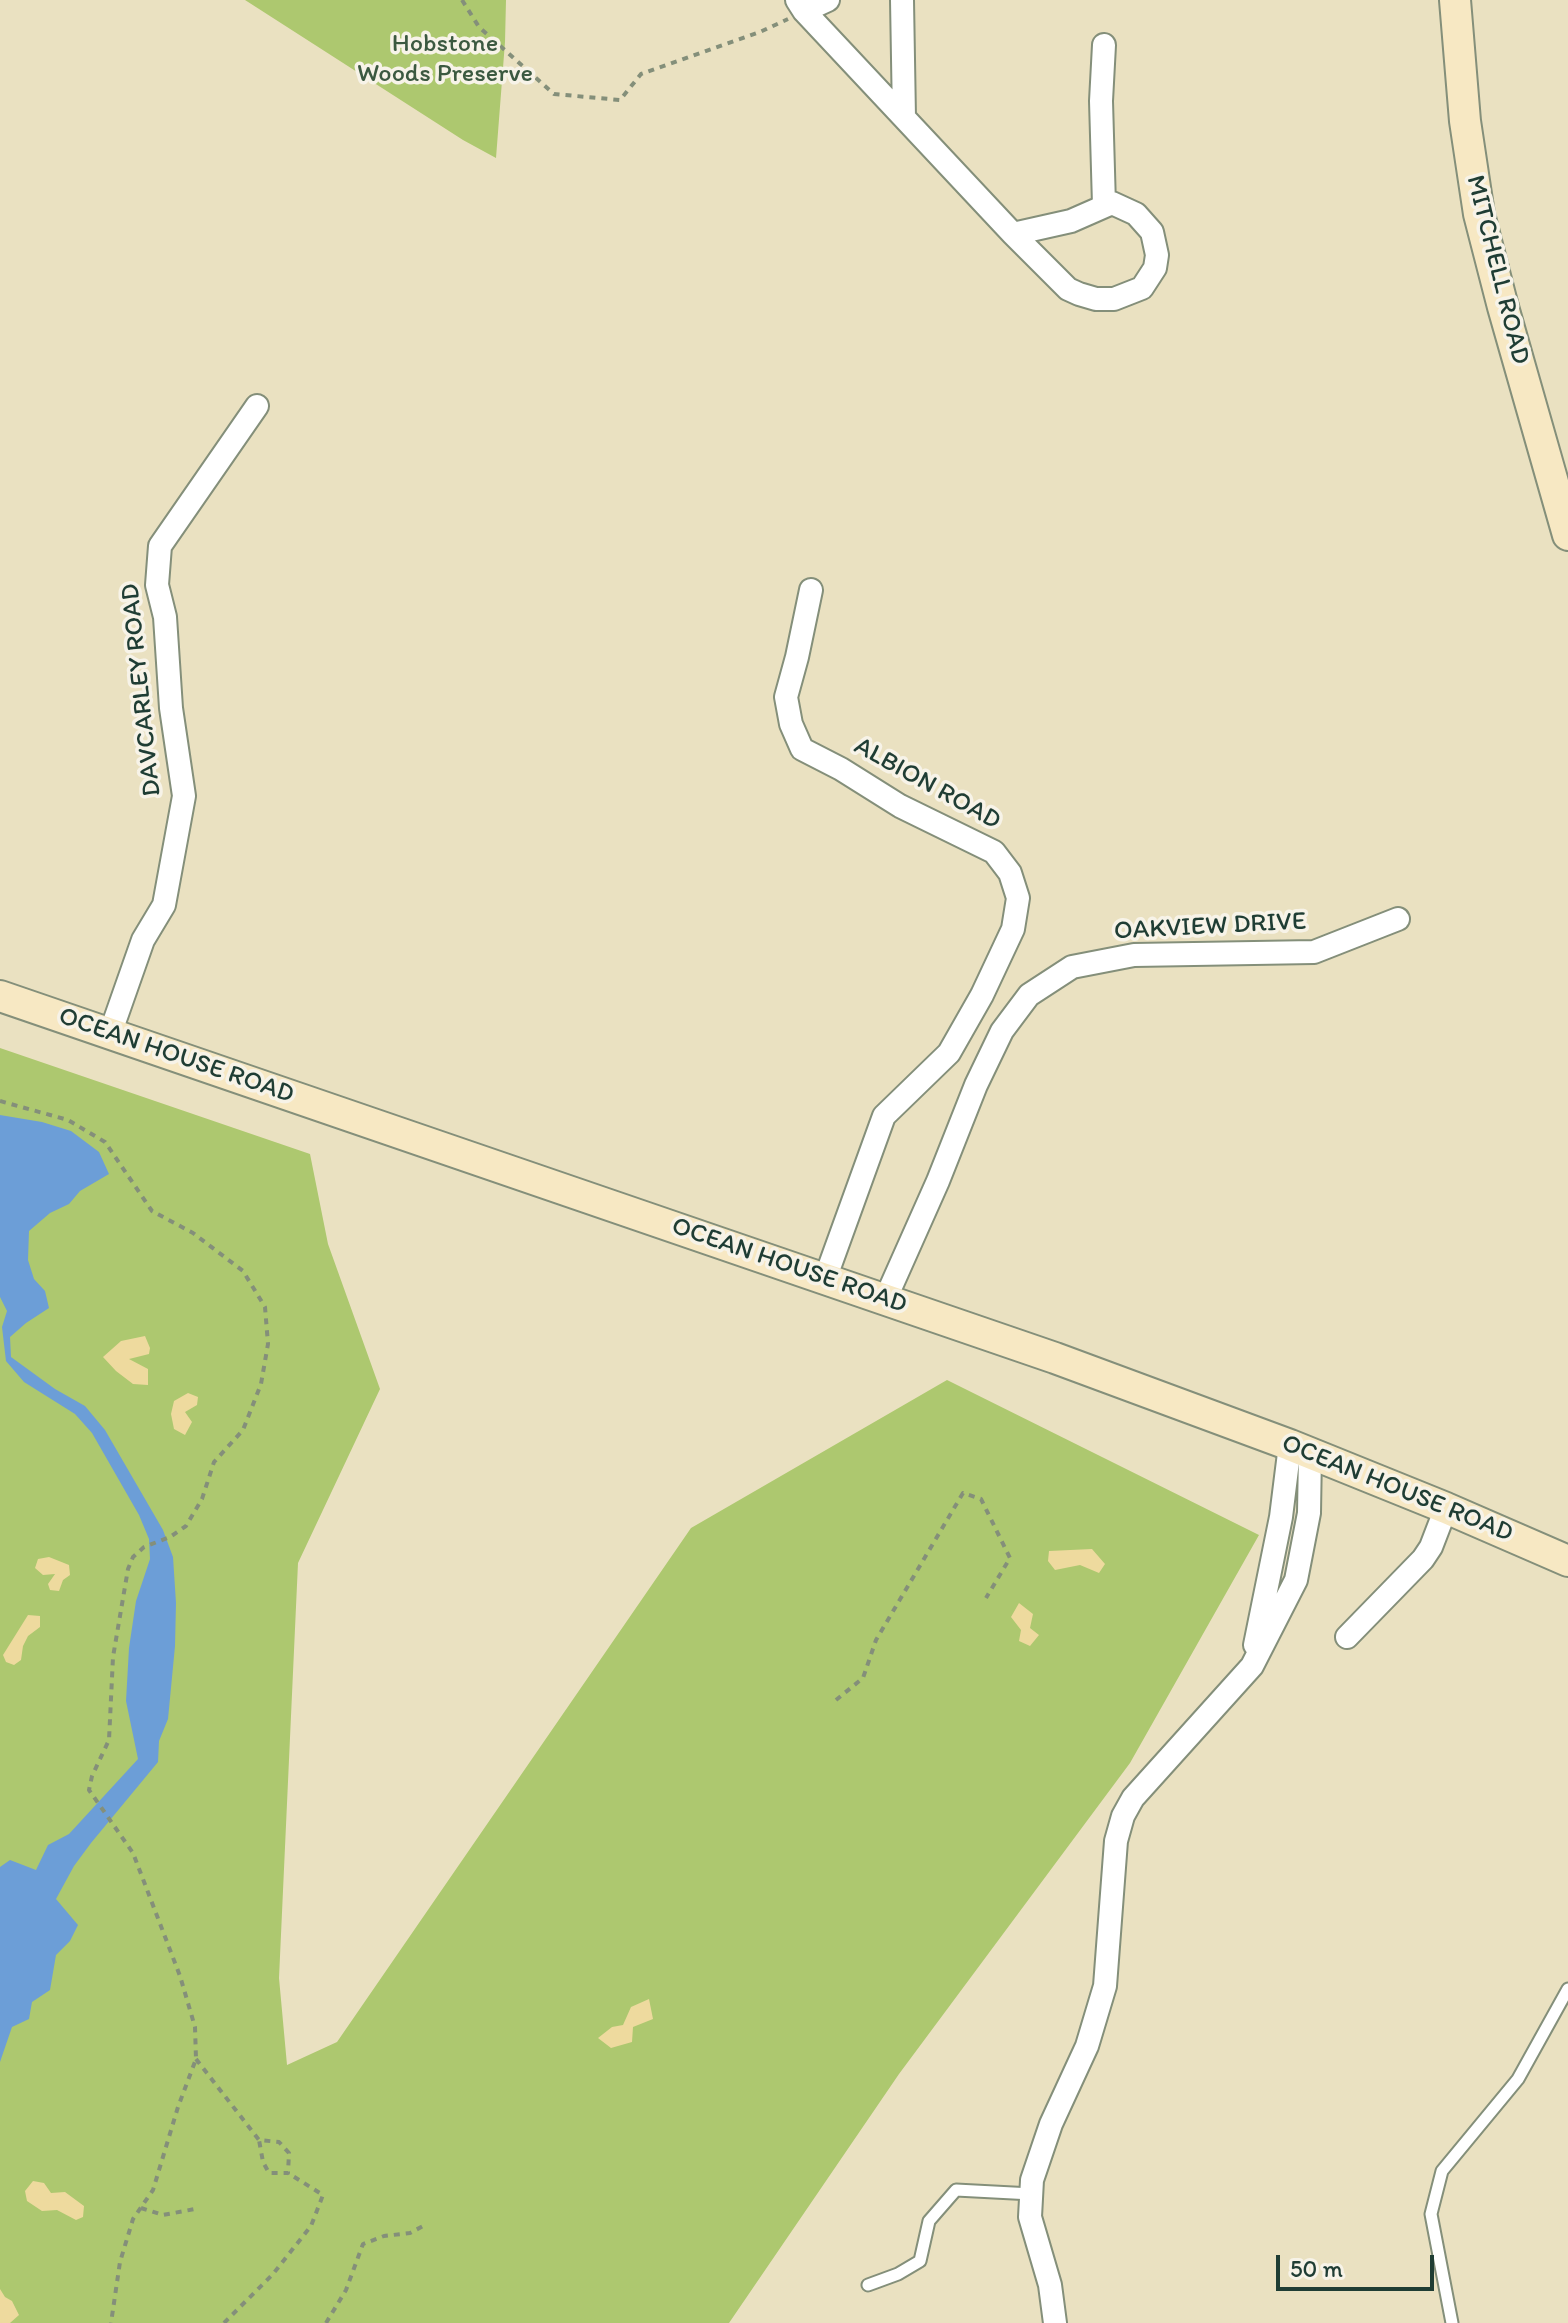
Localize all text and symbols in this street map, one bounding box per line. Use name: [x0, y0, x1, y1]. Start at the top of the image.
park label: Hobstone Woods Preserve: [357, 28, 533, 90]
street label: MITCHELL ROAD: [1458, 172, 1536, 368]
street label: DAVCARLEY ROAD: [115, 582, 169, 798]
street label: ALBION ROAD: [848, 731, 1006, 837]
street label: OAKVIEW DRIVE: [1113, 906, 1307, 948]
street label: OCEAN HOUSE ROAD: [54, 1001, 298, 1111]
street label: OCEAN HOUSE ROAD: [667, 1211, 911, 1321]
street label: OCEAN HOUSE ROAD: [1277, 1428, 1517, 1550]
scale bar: [1280, 2239, 1438, 2289]
text: 50 m: [1290, 2254, 1343, 2283]

